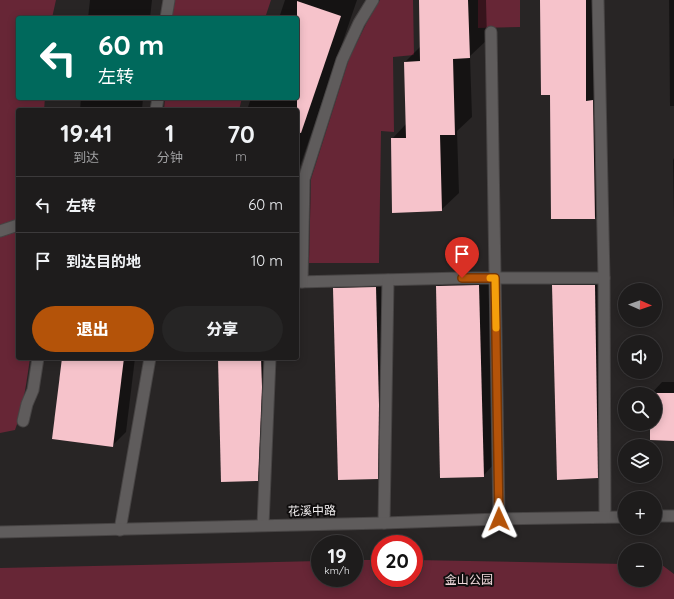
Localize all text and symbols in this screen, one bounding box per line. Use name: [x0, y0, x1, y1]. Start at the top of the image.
text: 60 m: [98, 27, 164, 62]
icon: left: [32, 32, 84, 84]
text: 左转: [98, 65, 134, 88]
text: 19:41: [60, 118, 112, 148]
text: 1: [165, 118, 174, 148]
text: 70: [227, 119, 255, 149]
text: m: [235, 148, 247, 164]
text: 到达: [73, 149, 99, 165]
text: 分钟: [157, 149, 183, 165]
icon: left: [32, 194, 54, 216]
text: 60 m: [248, 195, 283, 214]
text: 左转: [66, 196, 96, 215]
pin: [445, 237, 479, 278]
icon: arrive: [451, 243, 473, 265]
icon: arrive: [32, 250, 54, 272]
text: 10 m: [251, 251, 283, 270]
text: 到达目的地: [66, 252, 141, 271]
north arrow: [618, 283, 662, 327]
map controls: [618, 283, 662, 587]
button: 退出: [32, 306, 154, 352]
button: 分享: [162, 306, 283, 352]
button: sound: [618, 335, 662, 379]
button: search: [618, 387, 662, 431]
button: layers: [618, 439, 662, 483]
button: +: [618, 491, 662, 535]
position arrow: [478, 498, 520, 540]
street label: 花溪中路: [288, 503, 336, 518]
speed limit sign: 20: [371, 535, 423, 587]
text: 19: [327, 543, 347, 568]
button: −: [618, 543, 662, 587]
text: km/h: [324, 564, 350, 577]
park label: 金山公园: [445, 572, 493, 587]

